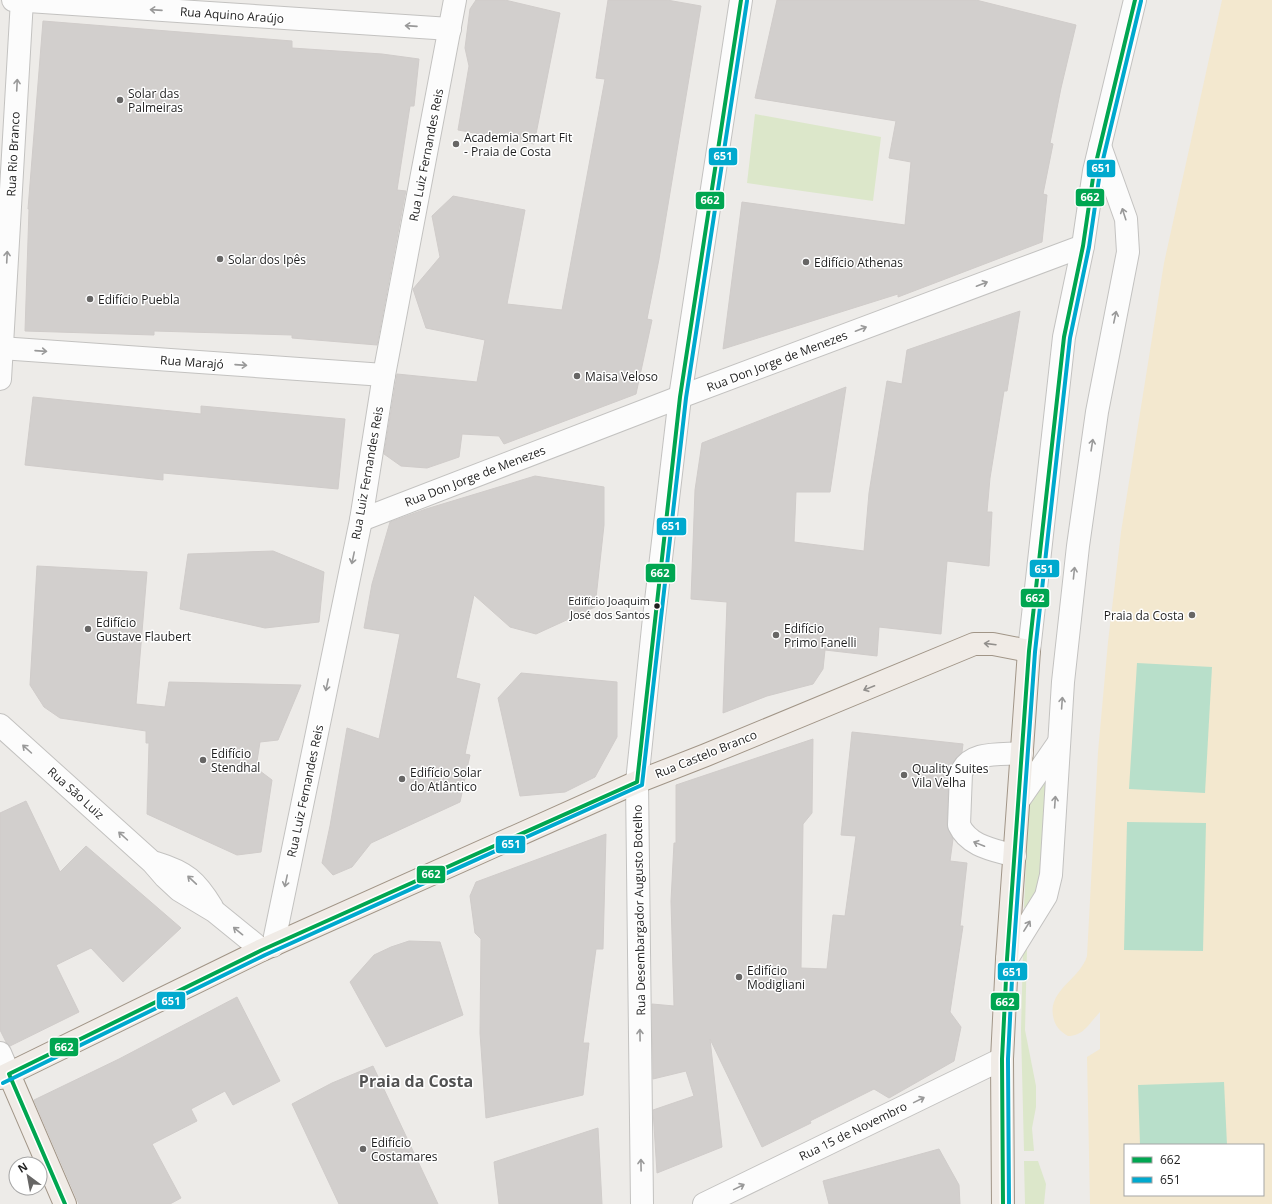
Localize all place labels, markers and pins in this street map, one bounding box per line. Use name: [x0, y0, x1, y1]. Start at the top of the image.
place label: Solar das Palmeiras: [128, 85, 183, 116]
marker: Solar das Palmeiras: [115, 95, 125, 105]
place label: Academia Smart Fit - Praia de Costa: [464, 129, 572, 160]
marker: Academia Smart Fit - Praia de Costa: [451, 139, 461, 149]
place label: Solar dos Ipês: [228, 251, 306, 268]
marker: Solar dos Ipês: [215, 254, 225, 264]
place label: Edifício Athenas: [814, 254, 903, 271]
marker: Edifício Athenas: [801, 257, 811, 267]
place label: Edifício Puebla: [98, 291, 180, 308]
marker: Edifício Puebla: [85, 294, 95, 304]
place label: Maisa Veloso: [585, 368, 658, 385]
marker: Maisa Veloso: [572, 371, 582, 381]
place label: Edifício Joaquim José dos Santos: [568, 593, 650, 622]
marker: Edifício Joaquim José dos Santos: [652, 601, 662, 611]
place label: Praia da Costa: [1104, 607, 1184, 624]
marker: Praia da Costa: [1187, 610, 1197, 620]
place label: Edifício Gustave Flaubert: [96, 614, 191, 645]
place label: Edifício Primo Fanelli: [784, 620, 857, 651]
marker: Edifício Gustave Flaubert: [83, 624, 93, 634]
marker: Edifício Primo Fanelli: [771, 630, 781, 640]
place label: Edifício Stendhal: [211, 745, 260, 776]
marker: Edifício Stendhal: [198, 755, 208, 765]
place label: Quality Suites Vila Velha: [912, 760, 989, 791]
place label: Edifício Solar do Atlântico: [410, 764, 482, 795]
marker: Quality Suites Vila Velha: [899, 770, 909, 780]
marker: Edifício Solar do Atlântico: [397, 774, 407, 784]
place label: Edifício Modigliani: [747, 962, 805, 993]
marker: Edifício Modigliani: [734, 972, 744, 982]
place label: Edifício Costamares: [371, 1134, 438, 1165]
marker: Edifício Costamares: [358, 1144, 368, 1154]

